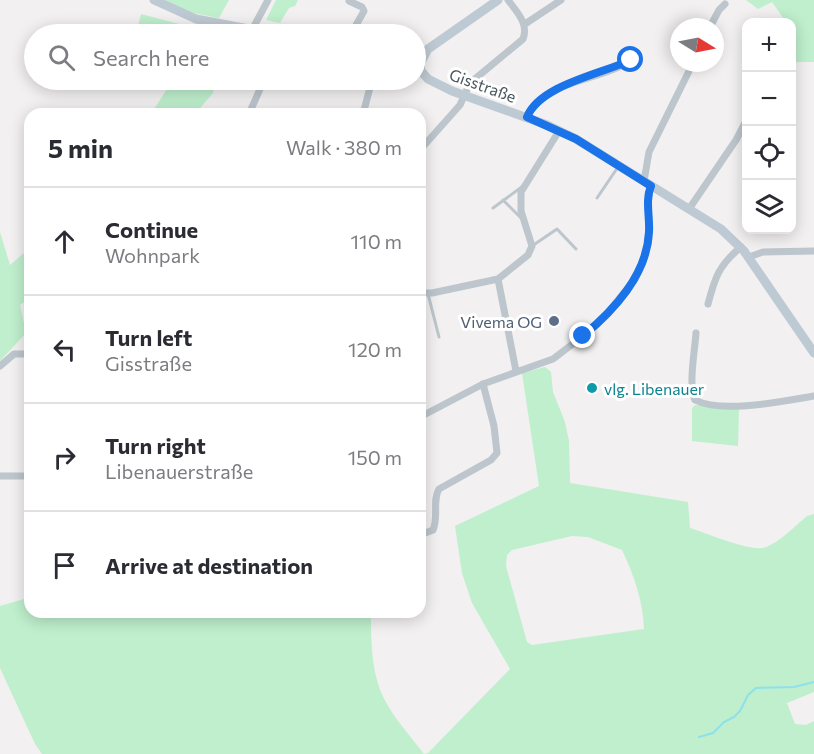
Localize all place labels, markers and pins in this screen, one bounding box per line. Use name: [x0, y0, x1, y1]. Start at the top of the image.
place label: Vivema OG: [460, 312, 542, 331]
marker: Vivema OG: [547, 314, 561, 328]
place label: vlg. Libenauer: [604, 379, 705, 398]
marker: vlg. Libenauer: [585, 381, 599, 395]

